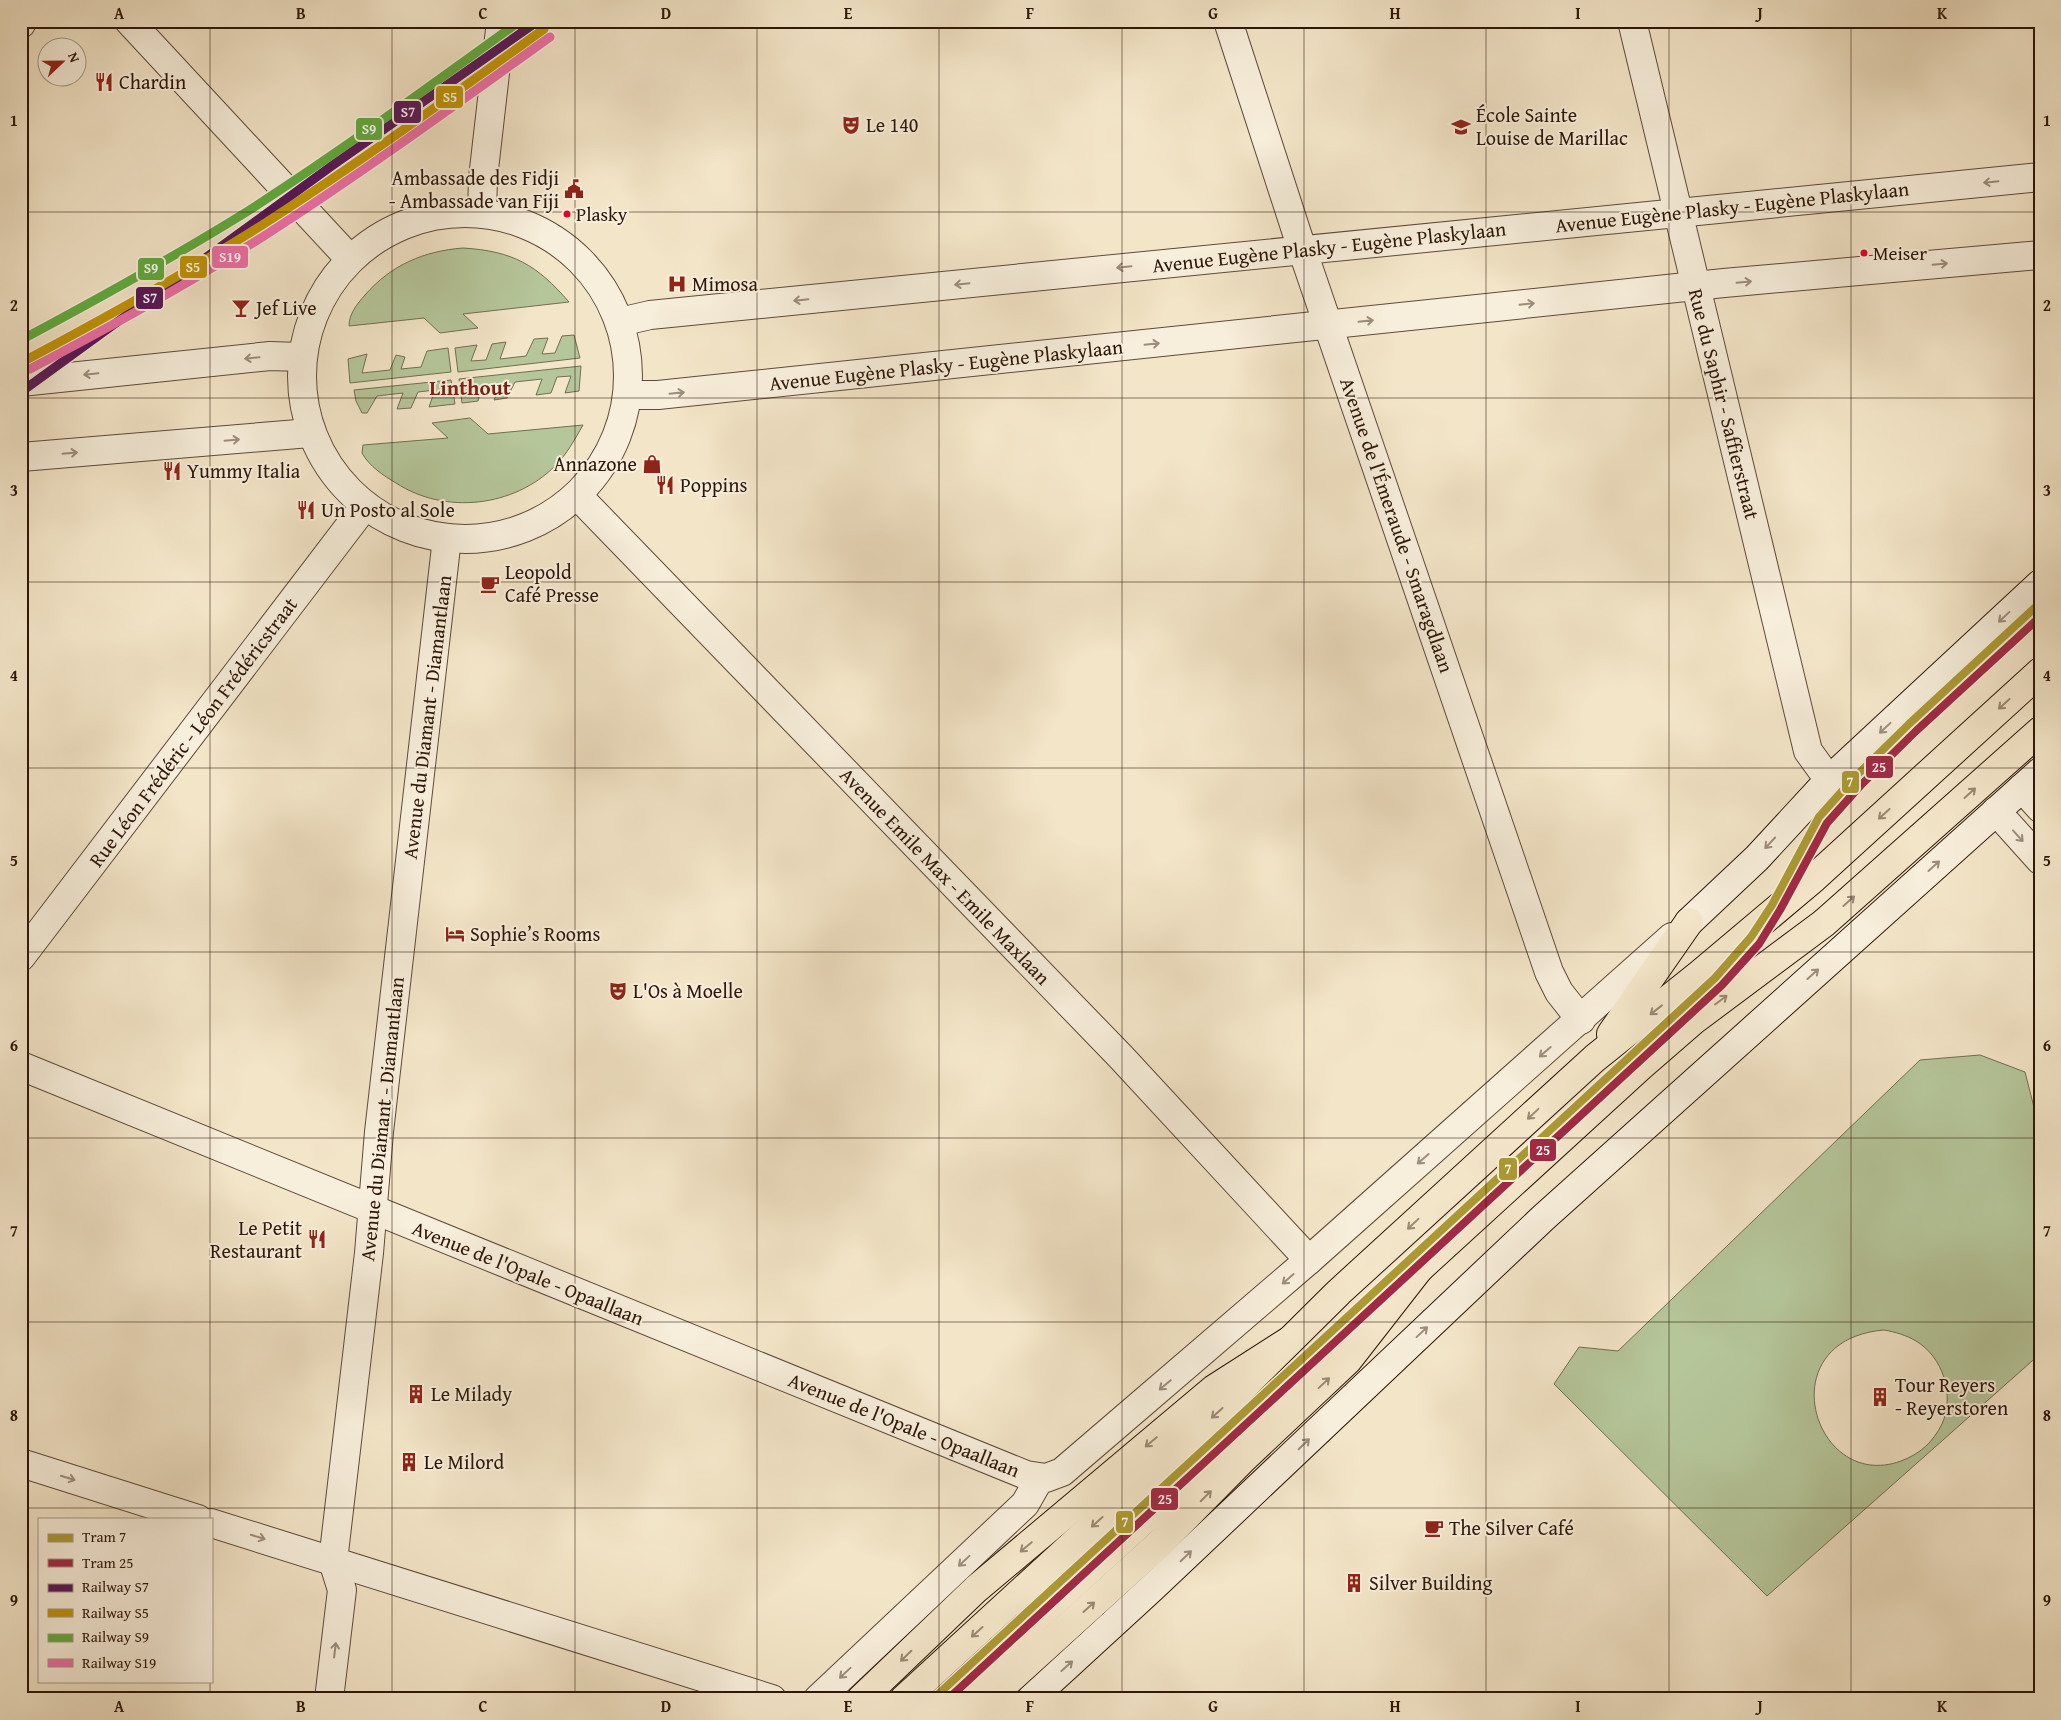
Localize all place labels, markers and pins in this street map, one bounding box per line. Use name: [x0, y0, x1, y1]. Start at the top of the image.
place label: Chardin: [119, 67, 186, 96]
restaurant icon: Chardin: [93, 71, 115, 93]
place label: École Sainte Louise de Marillac: [1476, 100, 1628, 152]
place label: Le 140: [866, 110, 918, 139]
theatre icon: Le 140: [840, 114, 862, 136]
school or university icon: École Sainte Louise de Marillac: [1450, 116, 1472, 138]
place label: Ambassade des Fidji - Ambassade van Fiji: [389, 163, 559, 215]
public building icon: Ambassade des Fidji - Ambassade van Fiji: [563, 178, 585, 200]
place label: Plasky: [576, 200, 628, 228]
marker: Plasky: [562, 209, 572, 219]
place label: Meiser: [1873, 239, 1927, 267]
marker: Meiser: [1859, 248, 1869, 258]
place label: Mimosa: [692, 269, 758, 298]
hospital icon: Mimosa: [666, 273, 688, 295]
place label: Jef Live: [253, 293, 317, 322]
bar icon: Jef Live: [230, 297, 252, 319]
place label: Annazone: [553, 449, 637, 478]
shop icon: Annazone: [641, 453, 663, 475]
place label: Yummy Italia: [187, 456, 301, 485]
restaurant icon: Yummy Italia: [161, 460, 183, 482]
place label: Poppins: [680, 470, 747, 499]
restaurant icon: Poppins: [654, 474, 676, 496]
place label: Un Posto al Sole: [321, 495, 455, 524]
restaurant icon: Un Posto al Sole: [295, 499, 317, 521]
place label: Leopold Café Presse: [505, 557, 599, 609]
cafe icon: Leopold Café Presse: [479, 573, 501, 595]
place label: Sophie’s Rooms: [470, 919, 600, 948]
hotel icon: Sophie’s Rooms: [444, 923, 466, 945]
place label: L'Os à Moelle: [633, 976, 743, 1005]
theatre icon: L'Os à Moelle: [607, 980, 629, 1002]
place label: Le Petit Restaurant: [210, 1213, 302, 1265]
restaurant icon: Le Petit Restaurant: [306, 1228, 328, 1250]
place label: Tour Reyers - Reyerstoren: [1895, 1370, 2008, 1422]
place label: Le Milady: [431, 1379, 512, 1408]
building icon: Le Milady: [405, 1383, 427, 1405]
building icon: Tour Reyers - Reyerstoren: [1869, 1386, 1891, 1408]
place label: Le Milord: [424, 1447, 504, 1476]
building icon: Le Milord: [398, 1451, 420, 1473]
place label: The Silver Café: [1449, 1513, 1574, 1542]
cafe icon: The Silver Café: [1423, 1517, 1445, 1539]
place label: Silver Building: [1369, 1568, 1492, 1597]
building icon: Silver Building: [1343, 1572, 1365, 1594]

